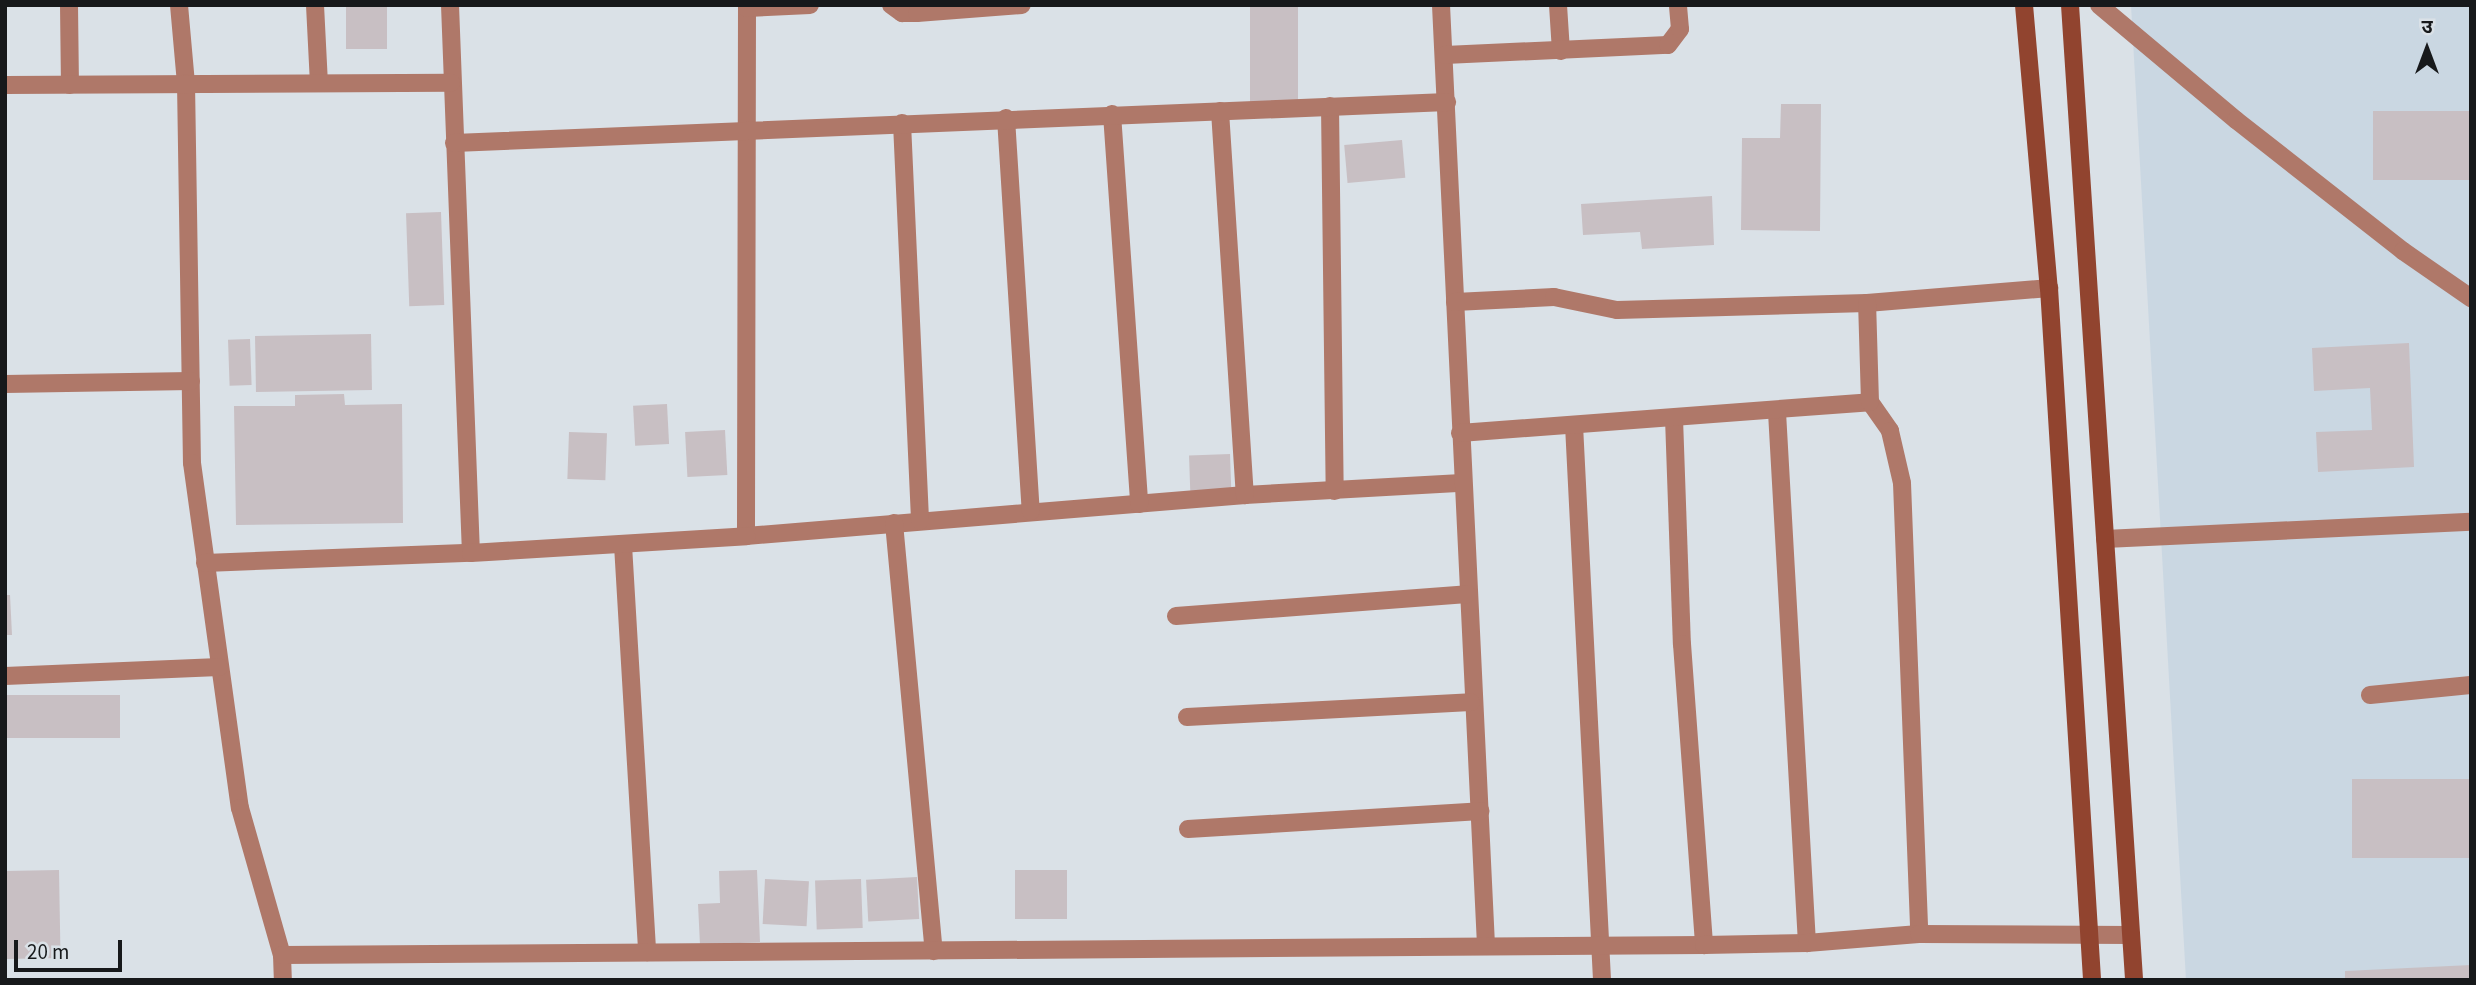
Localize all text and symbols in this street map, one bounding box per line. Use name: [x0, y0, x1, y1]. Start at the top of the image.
north arrow: [2392, 14, 2462, 84]
text: उ: [2421, 14, 2433, 41]
scale bar: [18, 926, 126, 970]
text: 20 m: [27, 937, 69, 967]

